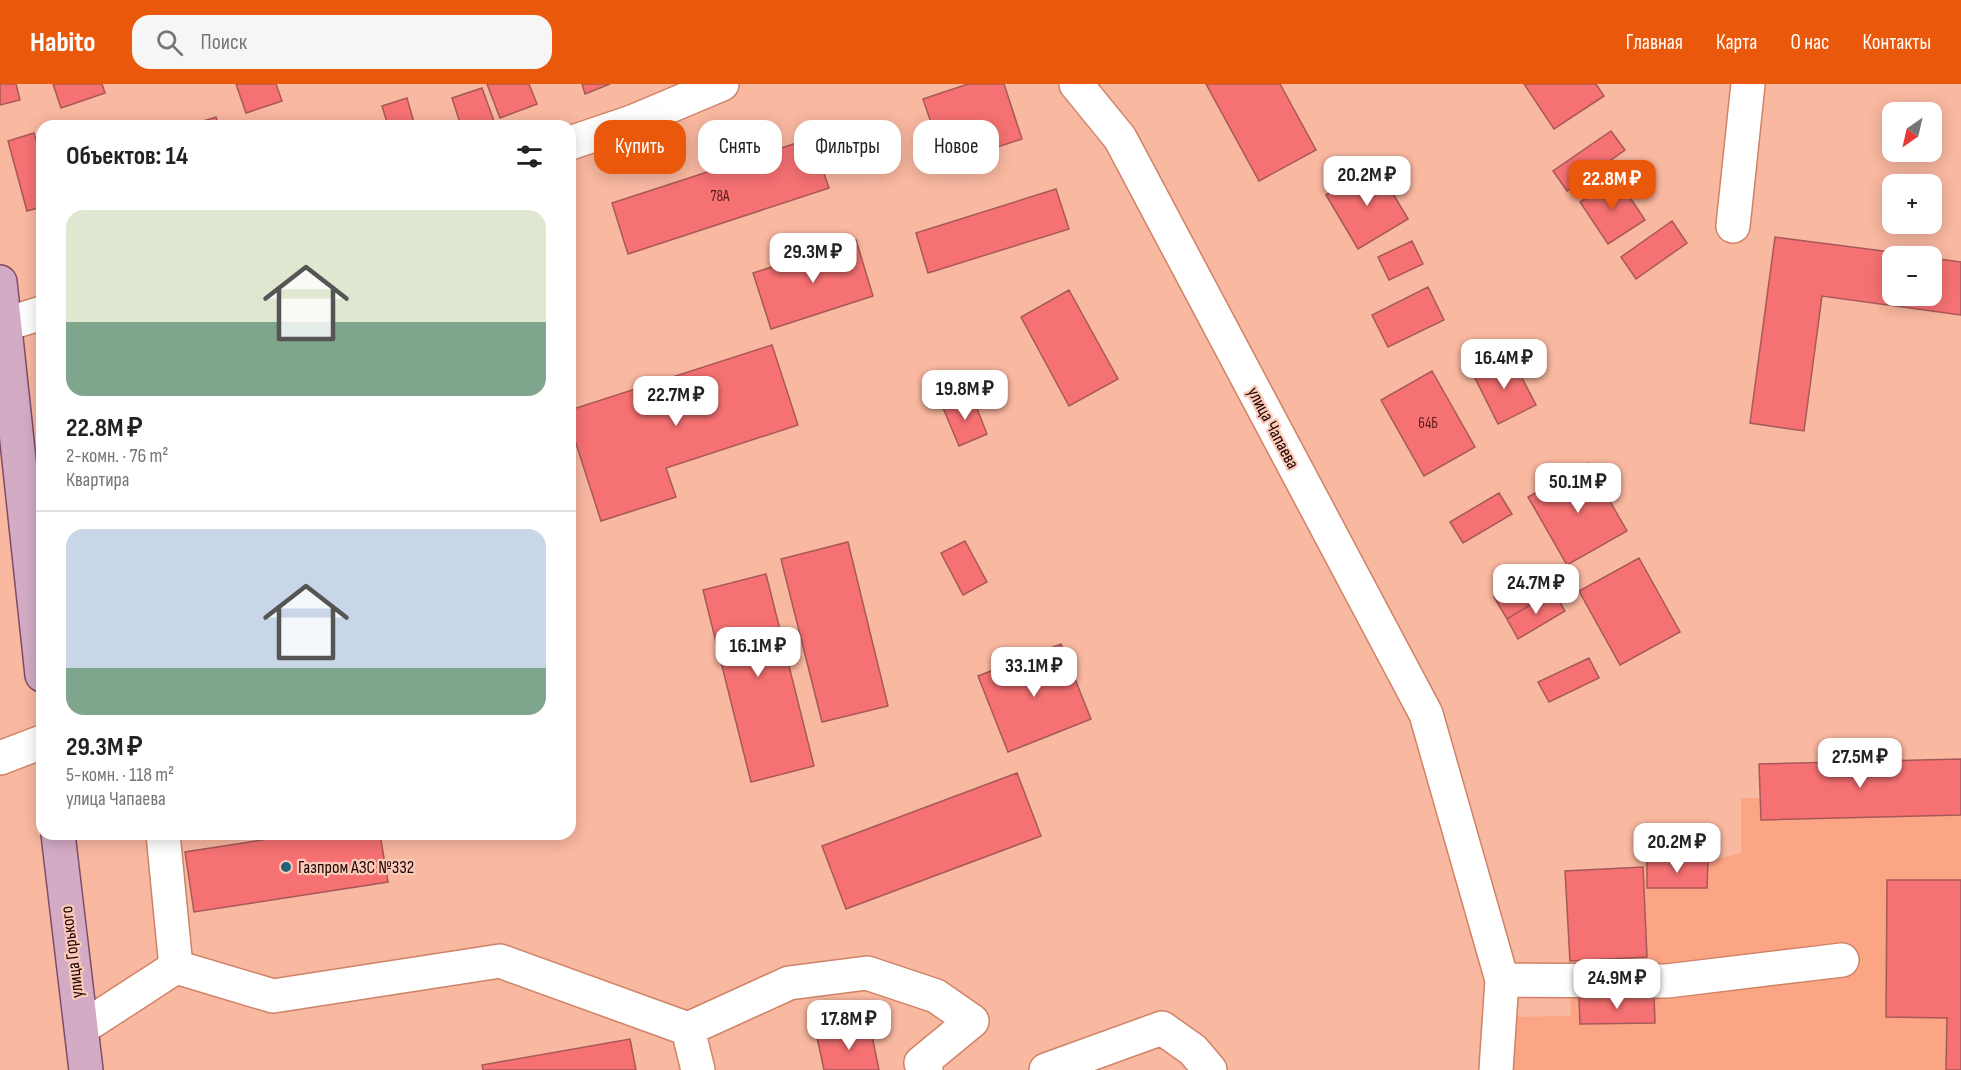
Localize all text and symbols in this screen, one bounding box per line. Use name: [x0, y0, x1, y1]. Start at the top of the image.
search box: [132, 15, 552, 69]
text: Habito: [30, 26, 96, 59]
icon: search: [153, 26, 186, 59]
text: Поиск: [201, 29, 247, 56]
text: Главная: [1626, 30, 1683, 55]
text: Карта: [1716, 30, 1757, 55]
text: О нас: [1790, 30, 1829, 55]
text: Контакты: [1862, 30, 1931, 55]
north arrow: [1882, 102, 1942, 162]
map controls: [1882, 102, 1942, 306]
chip: Купить: [594, 120, 686, 174]
chip: Снять: [698, 120, 782, 174]
chip: Фильтры: [794, 120, 901, 174]
chip: Новое: [913, 120, 999, 174]
icon: filters: [513, 140, 546, 173]
text: Объектов: 14: [66, 141, 188, 172]
pin: 20.2M ₽: [1312, 156, 1422, 207]
pin: 22.8M ₽: [1557, 160, 1667, 211]
text: 20.2M ₽: [1338, 163, 1396, 187]
text: 22.8M ₽: [1583, 167, 1641, 191]
button: +: [1882, 174, 1942, 234]
house number: 78А: [711, 187, 730, 206]
pin: 29.3M ₽: [758, 233, 868, 284]
text: 29.3M ₽: [784, 240, 842, 264]
button: −: [1882, 246, 1942, 306]
icon: home: [252, 249, 360, 357]
pin: 16.4M ₽: [1449, 339, 1559, 390]
text: 16.4M ₽: [1475, 346, 1533, 370]
pin: 19.8M ₽: [910, 370, 1020, 421]
pin: 22.7M ₽: [621, 376, 731, 427]
text: 19.8M ₽: [936, 377, 994, 401]
text: 22.7M ₽: [647, 383, 705, 407]
street label: улица Чапаева: [1243, 384, 1303, 473]
text: 22.8M ₽: [66, 413, 143, 444]
house number: 64Б: [1418, 414, 1438, 433]
text: 2-комн. · 76 m²: [66, 444, 168, 468]
pin: 50.1M ₽: [1523, 463, 1633, 514]
text: Квартира: [66, 468, 130, 492]
text: 50.1M ₽: [1549, 470, 1607, 494]
pin: 24.7M ₽: [1481, 564, 1591, 615]
icon: home: [252, 568, 360, 676]
text: 24.7M ₽: [1507, 571, 1565, 595]
pin: 16.1M ₽: [703, 627, 813, 678]
text: 16.1M ₽: [730, 634, 786, 658]
pin: 33.1M ₽: [979, 647, 1089, 698]
text: 33.1M ₽: [1005, 654, 1063, 678]
text: 29.3M ₽: [66, 732, 143, 763]
pin: 27.5M ₽: [1805, 738, 1915, 789]
text: 27.5M ₽: [1832, 745, 1888, 769]
text: 5-комн. · 118 m²: [66, 763, 174, 787]
text: улица Чапаева: [66, 787, 166, 811]
pin: 20.2M ₽: [1622, 823, 1732, 874]
text: 20.2M ₽: [1648, 830, 1706, 854]
place label: Газпром АЗС №332: [298, 857, 414, 878]
marker: Газпром АЗС №332: [279, 860, 293, 874]
street label: улица Горького: [56, 905, 88, 999]
pin: 24.9M ₽: [1562, 959, 1672, 1010]
text: 24.9M ₽: [1587, 966, 1647, 990]
pin: 17.8M ₽: [794, 1000, 904, 1051]
text: 17.8M ₽: [821, 1007, 877, 1031]

